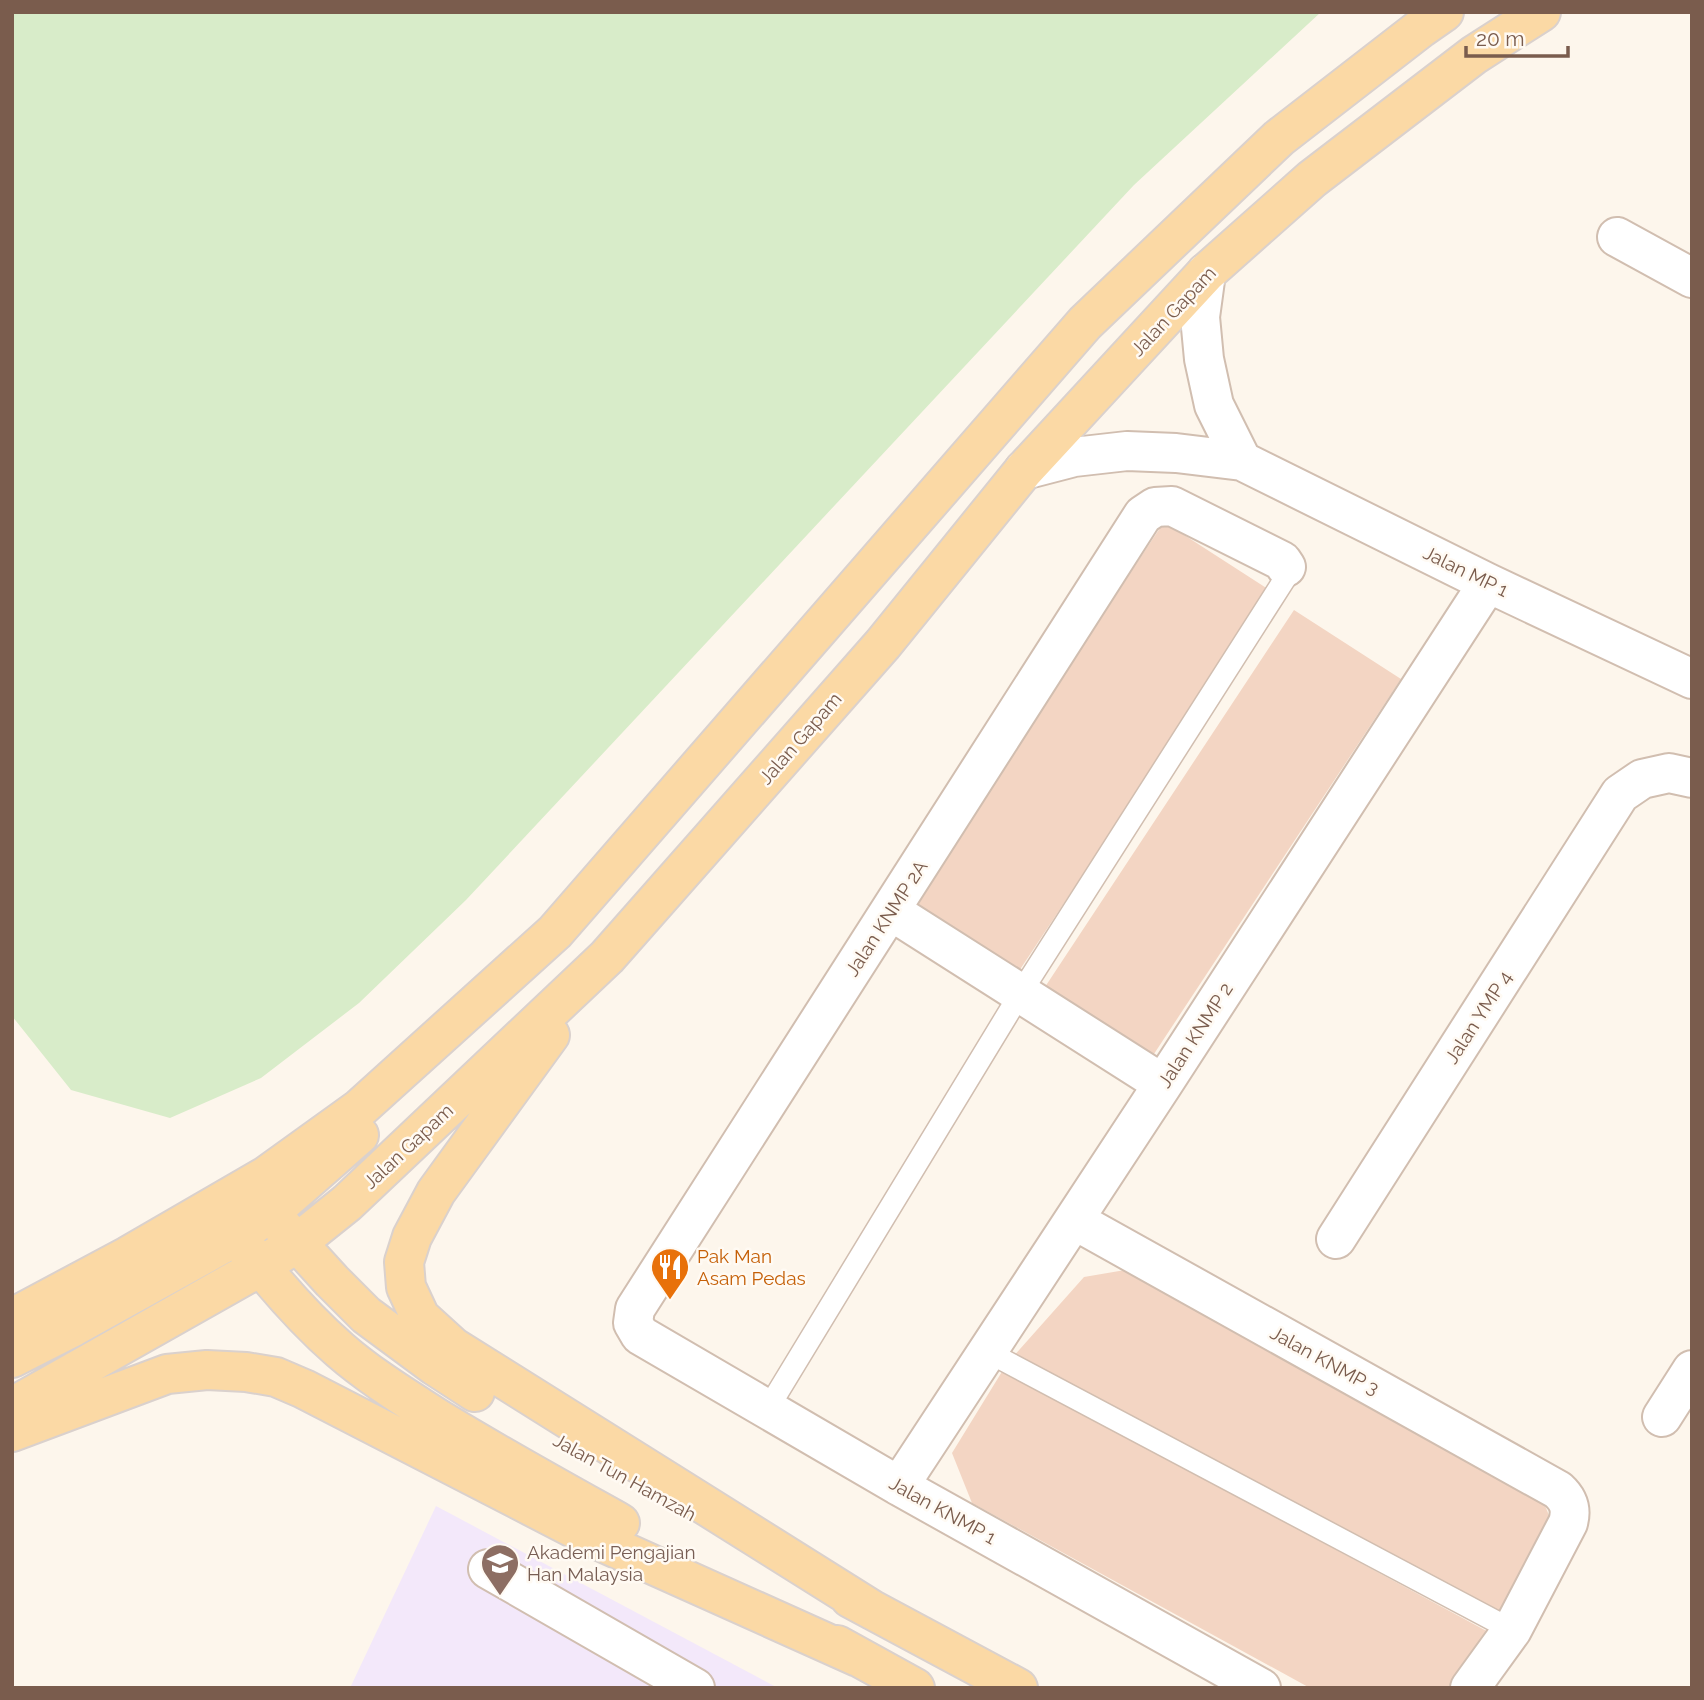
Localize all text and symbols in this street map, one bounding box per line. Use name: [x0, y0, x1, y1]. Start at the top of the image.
scale bar: [1466, 14, 1568, 58]
text: 20 m: [1476, 26, 1524, 51]
street label: Jalan Gapam: [1126, 262, 1220, 360]
street label: Jalan MP 1: [1420, 541, 1512, 601]
street label: Jalan Gapam: [754, 688, 846, 788]
street label: Jalan KNMP 2A: [840, 856, 932, 980]
street label: Jalan YMP 4: [1440, 967, 1516, 1067]
street label: Jalan KNMP 2: [1153, 979, 1237, 1091]
street label: Jalan Gapam: [359, 1099, 457, 1193]
place label: Pak Man Asam Pedas: [697, 1245, 806, 1289]
restaurant icon: Pak Man Asam Pedas: [649, 1246, 691, 1301]
street label: Jalan KNMP 3: [1267, 1321, 1383, 1399]
street label: Jalan Tun Hamzah: [550, 1429, 700, 1525]
street label: Jalan KNMP 1: [886, 1472, 1000, 1548]
place label: Akademi Pengajian Han Malaysia: [527, 1541, 695, 1585]
school or university icon: Akademi Pengajian Han Malaysia: [479, 1542, 521, 1597]

